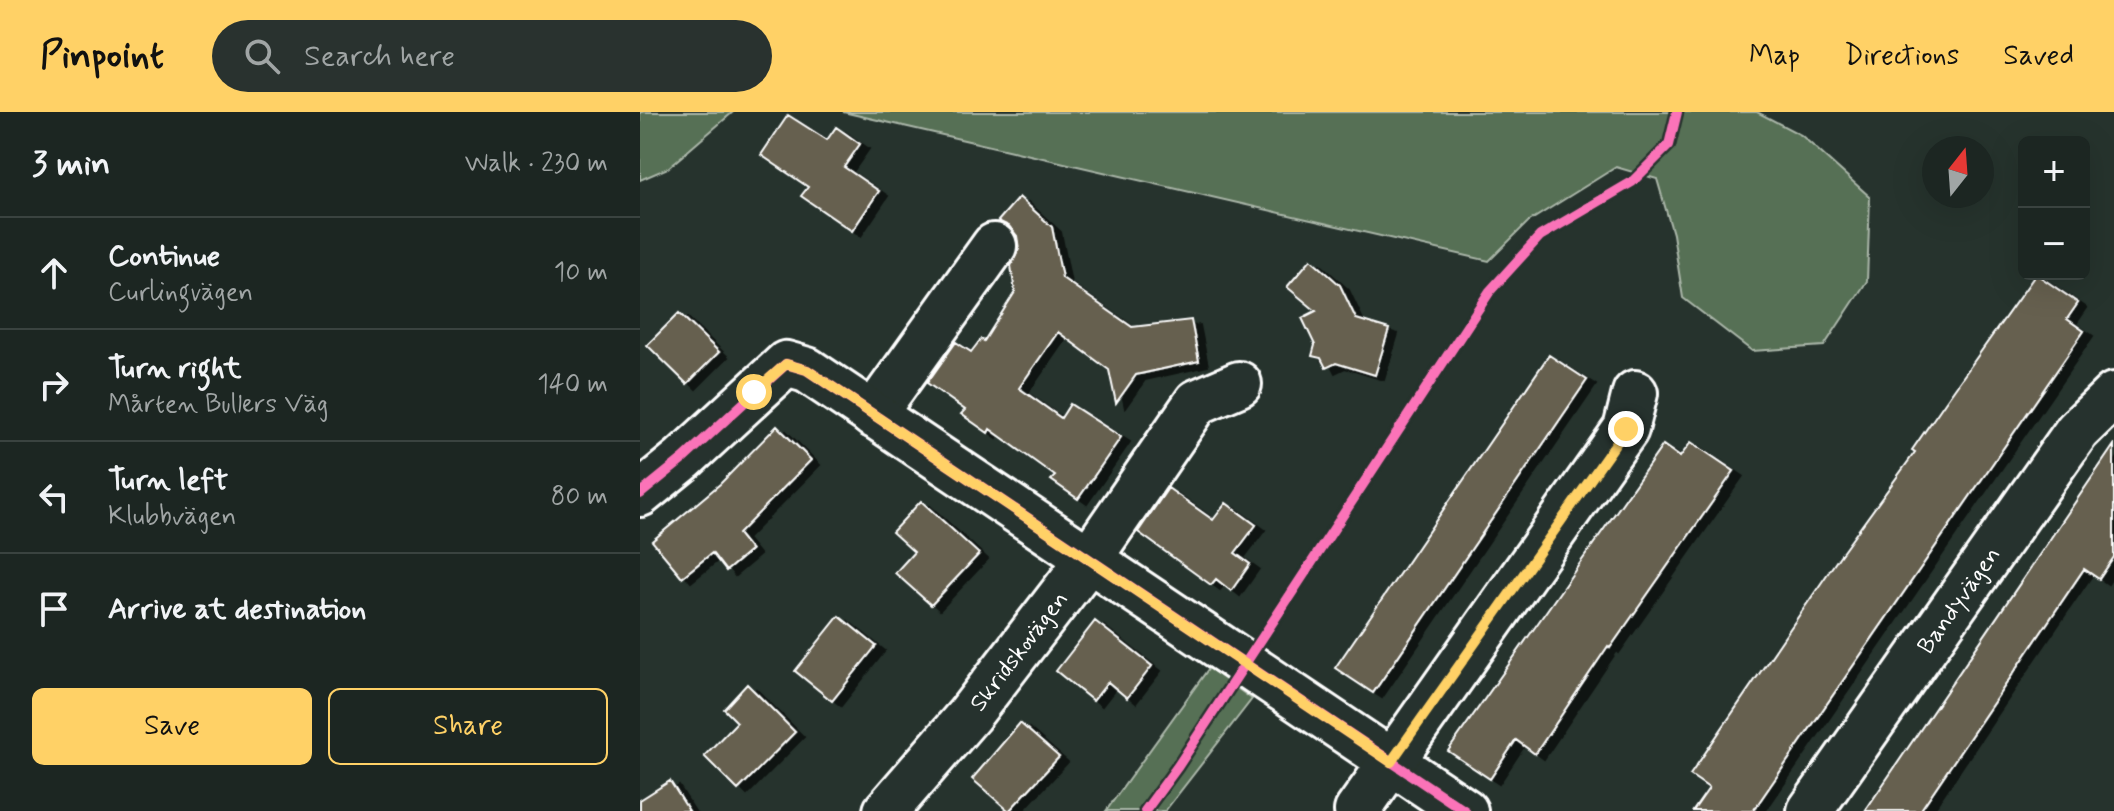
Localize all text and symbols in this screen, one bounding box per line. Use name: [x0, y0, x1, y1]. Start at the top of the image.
search box: [212, 20, 772, 92]
text: Pinpoint: [40, 32, 164, 81]
icon: search: [240, 34, 284, 78]
text: Search here: [304, 37, 455, 76]
text: Map: [1749, 38, 1800, 75]
text: Directions: [1844, 38, 1959, 75]
text: Saved: [2003, 38, 2074, 75]
north arrow: [1922, 136, 1994, 208]
map controls: [2018, 136, 2090, 280]
button: +: [2018, 136, 2090, 208]
text: 3 min: [32, 142, 110, 187]
text: Walk · 230 m: [465, 147, 608, 181]
button: −: [2018, 208, 2090, 280]
text: Continue: [108, 237, 220, 276]
icon: ahead: [32, 251, 76, 295]
text: 10 m: [554, 256, 608, 290]
text: Curlingvägen: [108, 276, 253, 310]
text: Turn right: [108, 349, 241, 388]
icon: right: [32, 363, 76, 407]
text: 140 m: [537, 368, 608, 402]
route start: [736, 374, 772, 410]
text: Mårten Bullers Väg: [108, 388, 328, 422]
route end: [1608, 411, 1644, 447]
text: Turn left: [108, 461, 228, 500]
icon: left: [32, 475, 76, 519]
text: 80 m: [551, 480, 608, 514]
text: Klubbvägen: [108, 500, 236, 534]
street label: Bandyvägen: [1911, 541, 2008, 661]
street label: Skridskovägen: [963, 585, 1076, 718]
icon: arrive: [32, 587, 76, 631]
text: Arrive at destination: [108, 590, 366, 629]
button: Save: [32, 688, 312, 765]
button: Share: [328, 688, 608, 765]

